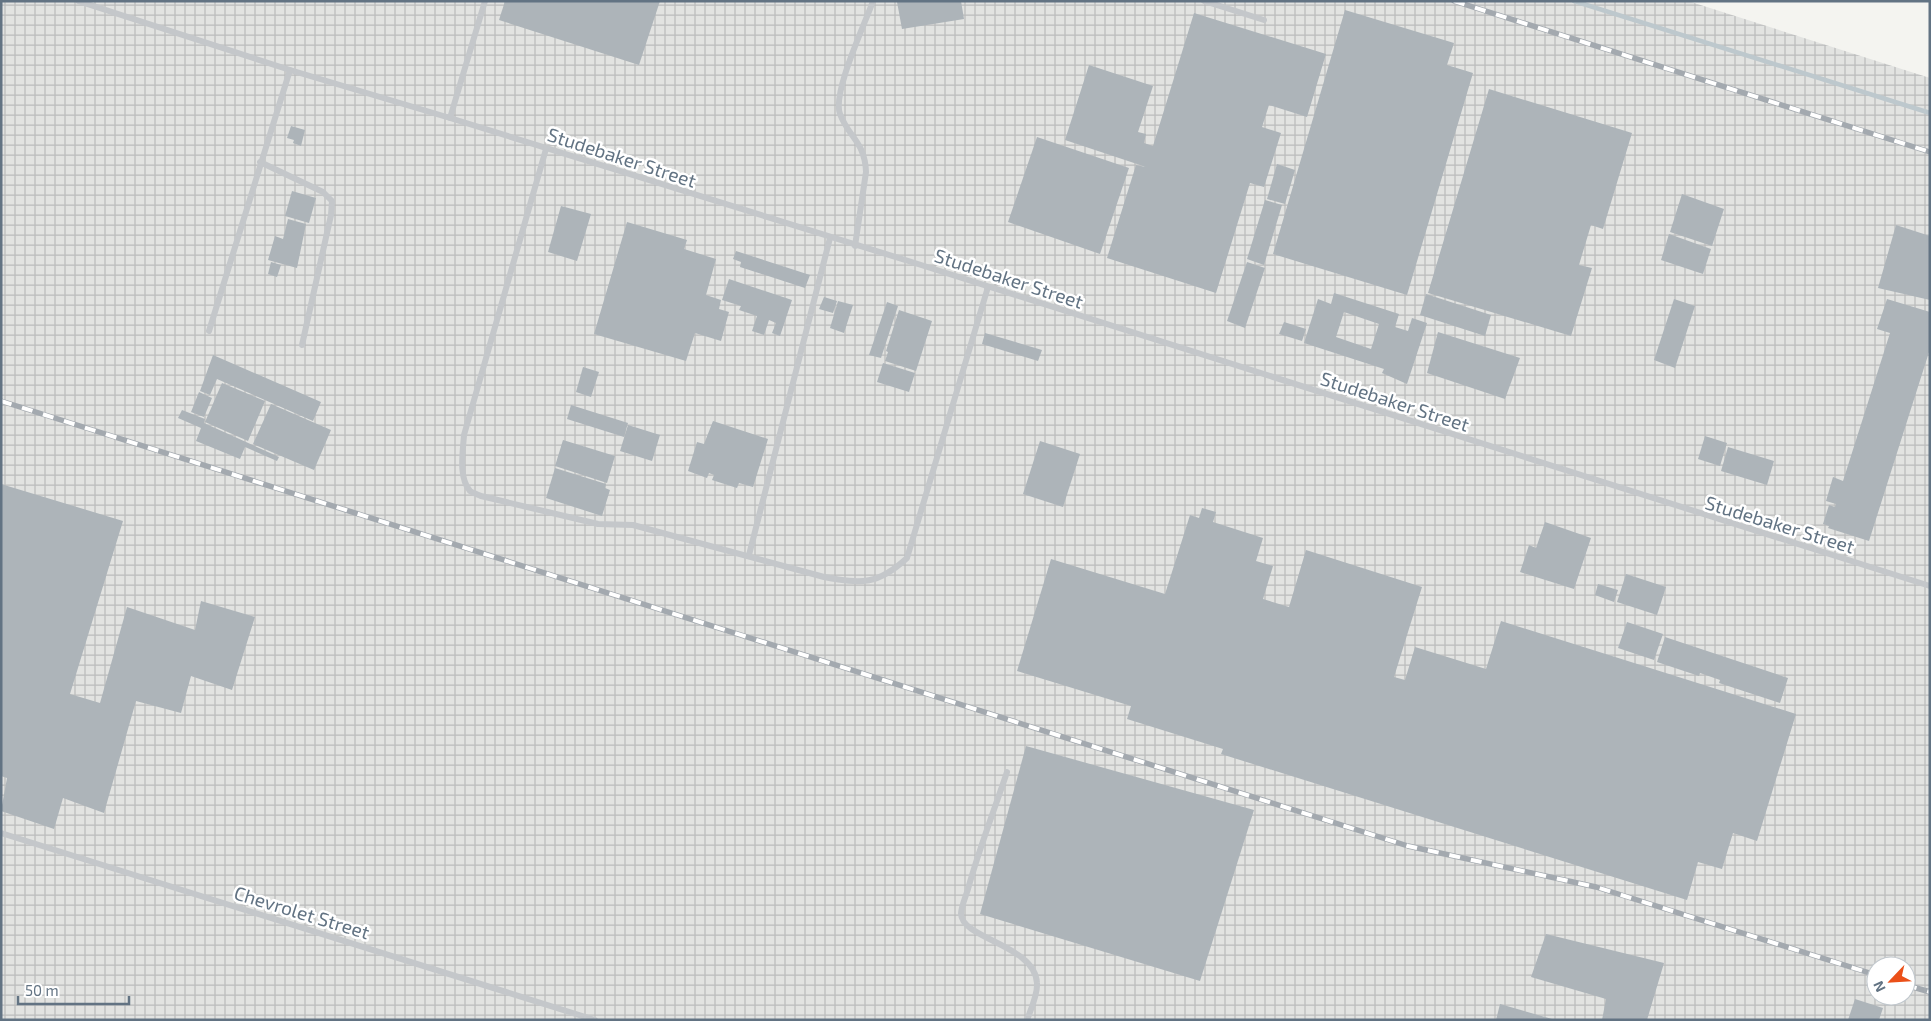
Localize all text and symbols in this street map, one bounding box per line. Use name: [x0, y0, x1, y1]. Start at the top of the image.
street label: Studebaker Street: [545, 122, 699, 192]
street label: Studebaker Street: [932, 243, 1086, 313]
street label: Studebaker Street: [1318, 366, 1472, 436]
street label: Studebaker Street: [1703, 490, 1857, 558]
street label: Chevrolet Street: [232, 880, 372, 944]
north arrow: [1866, 956, 1916, 1006]
scale bar: [18, 974, 129, 1006]
text: N: [1869, 979, 1889, 995]
text: 50 m: [25, 981, 59, 999]

